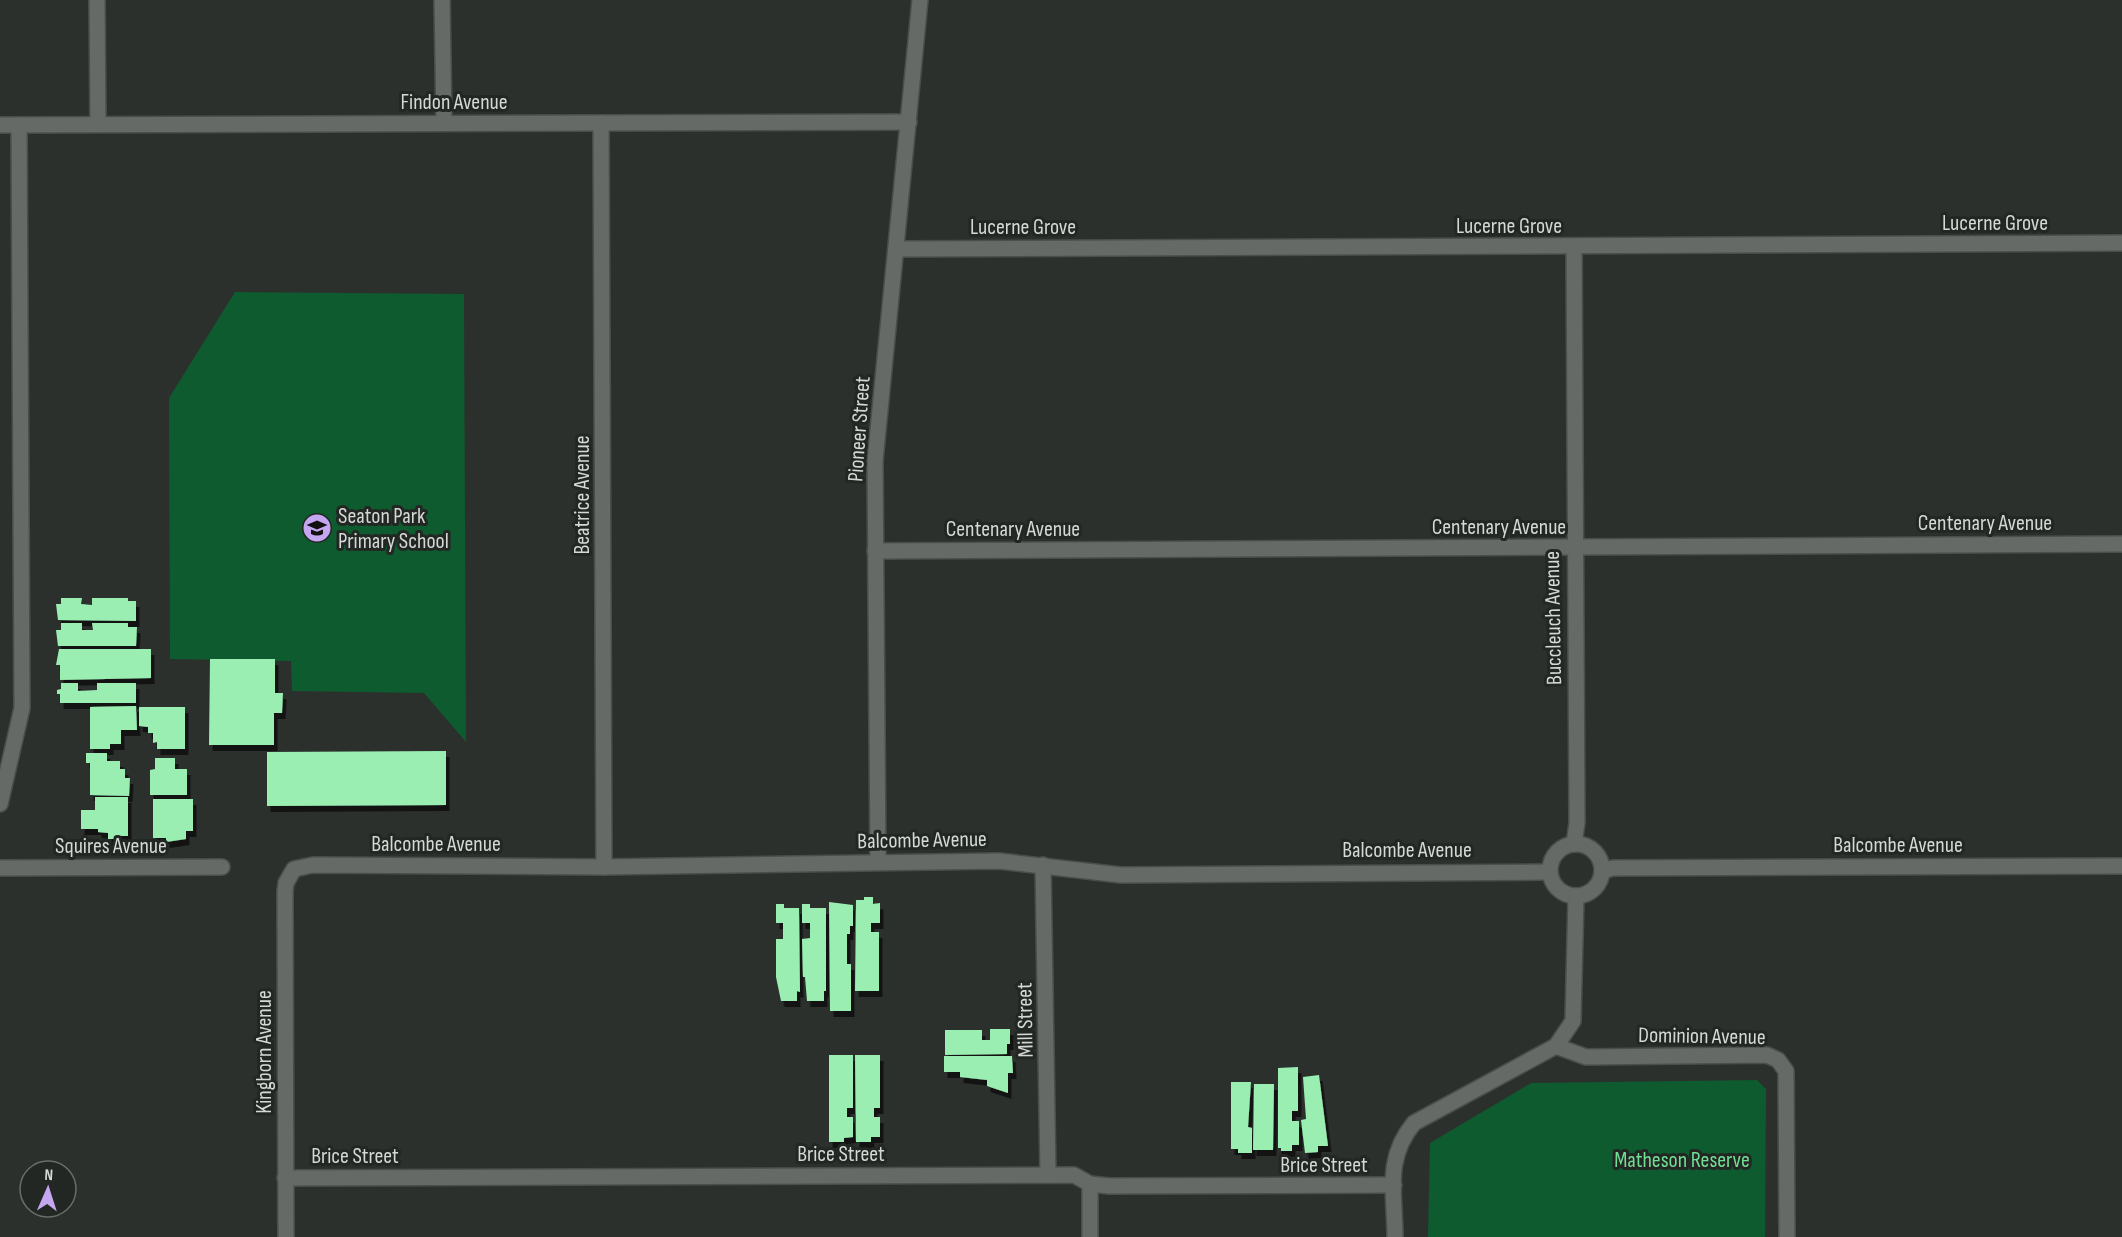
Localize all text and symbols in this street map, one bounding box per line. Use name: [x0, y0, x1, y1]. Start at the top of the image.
street label: Findon Avenue: [400, 89, 508, 116]
street label: Lucerne Grove: [1942, 210, 2048, 237]
street label: Lucerne Grove: [1456, 213, 1562, 240]
street label: Lucerne Grove: [970, 214, 1076, 241]
street label: Pioneer Street: [842, 375, 877, 483]
street label: Beatrice Avenue: [569, 435, 596, 555]
place label: Seaton Park Primary School: [338, 503, 449, 555]
street label: Centenary Avenue: [1918, 510, 2052, 537]
school or university icon: Seaton Park Primary School: [301, 512, 333, 544]
street label: Centenary Avenue: [1432, 514, 1566, 541]
street label: Centenary Avenue: [946, 516, 1080, 543]
street label: Buccleuch Avenue: [1539, 551, 1568, 685]
street label: Balcombe Avenue: [857, 826, 987, 855]
street label: Balcombe Avenue: [371, 831, 501, 858]
street label: Balcombe Avenue: [1833, 832, 1963, 859]
street label: Squires Avenue: [55, 833, 167, 860]
street label: Balcombe Avenue: [1342, 837, 1472, 864]
street label: Mill Street: [1011, 982, 1040, 1058]
street label: Kingborn Avenue: [251, 990, 278, 1114]
street label: Dominion Avenue: [1638, 1022, 1766, 1051]
street label: Brice Street: [797, 1141, 885, 1168]
street label: Brice Street: [311, 1143, 399, 1170]
park label: Matheson Reserve: [1614, 1147, 1750, 1174]
street label: Brice Street: [1280, 1152, 1368, 1179]
north arrow: [18, 1159, 78, 1219]
text: N: [44, 1166, 53, 1185]

